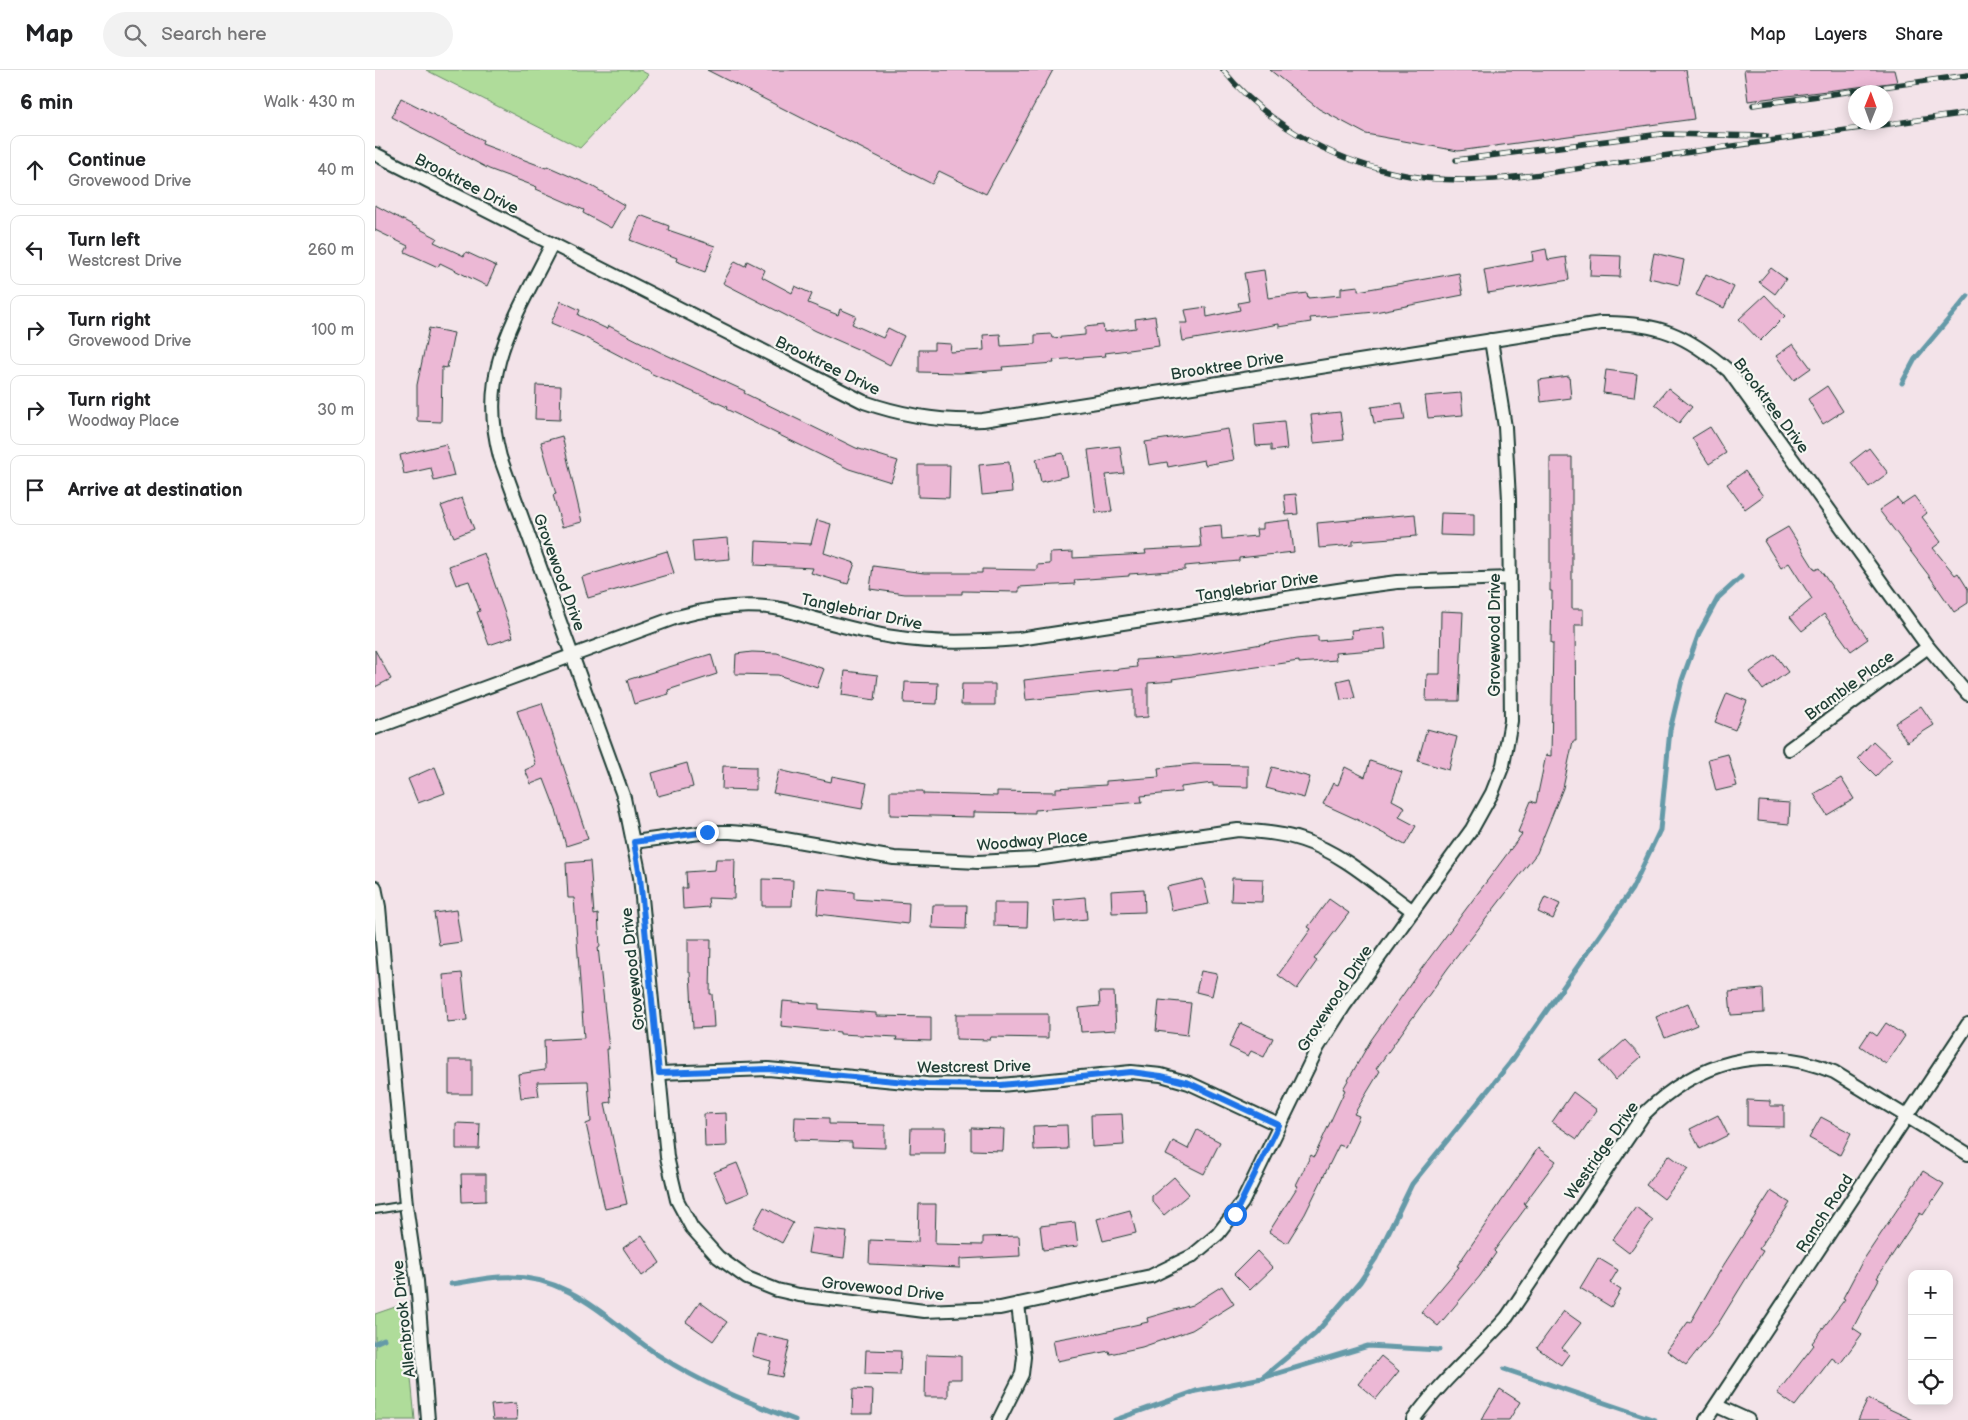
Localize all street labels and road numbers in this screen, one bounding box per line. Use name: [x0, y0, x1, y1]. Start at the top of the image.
street label: Brooktree Drive: [411, 150, 522, 219]
street label: Brooktree Drive: [772, 333, 883, 400]
street label: Brooktree Drive: [1169, 348, 1286, 385]
street label: Brooktree Drive: [1729, 355, 1813, 458]
street label: Grovewood Drive: [529, 511, 589, 634]
street label: Tanglebriar Drive: [1195, 568, 1320, 607]
street label: Grovewood Drive: [1486, 573, 1505, 697]
street label: Tanglebriar Drive: [799, 590, 925, 635]
street label: Bramble Place: [1802, 647, 1899, 725]
street label: Woodway Place: [976, 827, 1089, 856]
street label: Grovewood Drive: [618, 906, 649, 1031]
street label: Grovewood Drive: [1294, 941, 1377, 1056]
street label: Westcrest Drive: [917, 1057, 1032, 1078]
street label: Westridge Drive: [1561, 1098, 1643, 1204]
street label: Ranch Road: [1793, 1171, 1858, 1257]
street label: Allenbrook Drive: [389, 1259, 420, 1378]
street label: Grovewood Drive: [821, 1274, 946, 1305]

